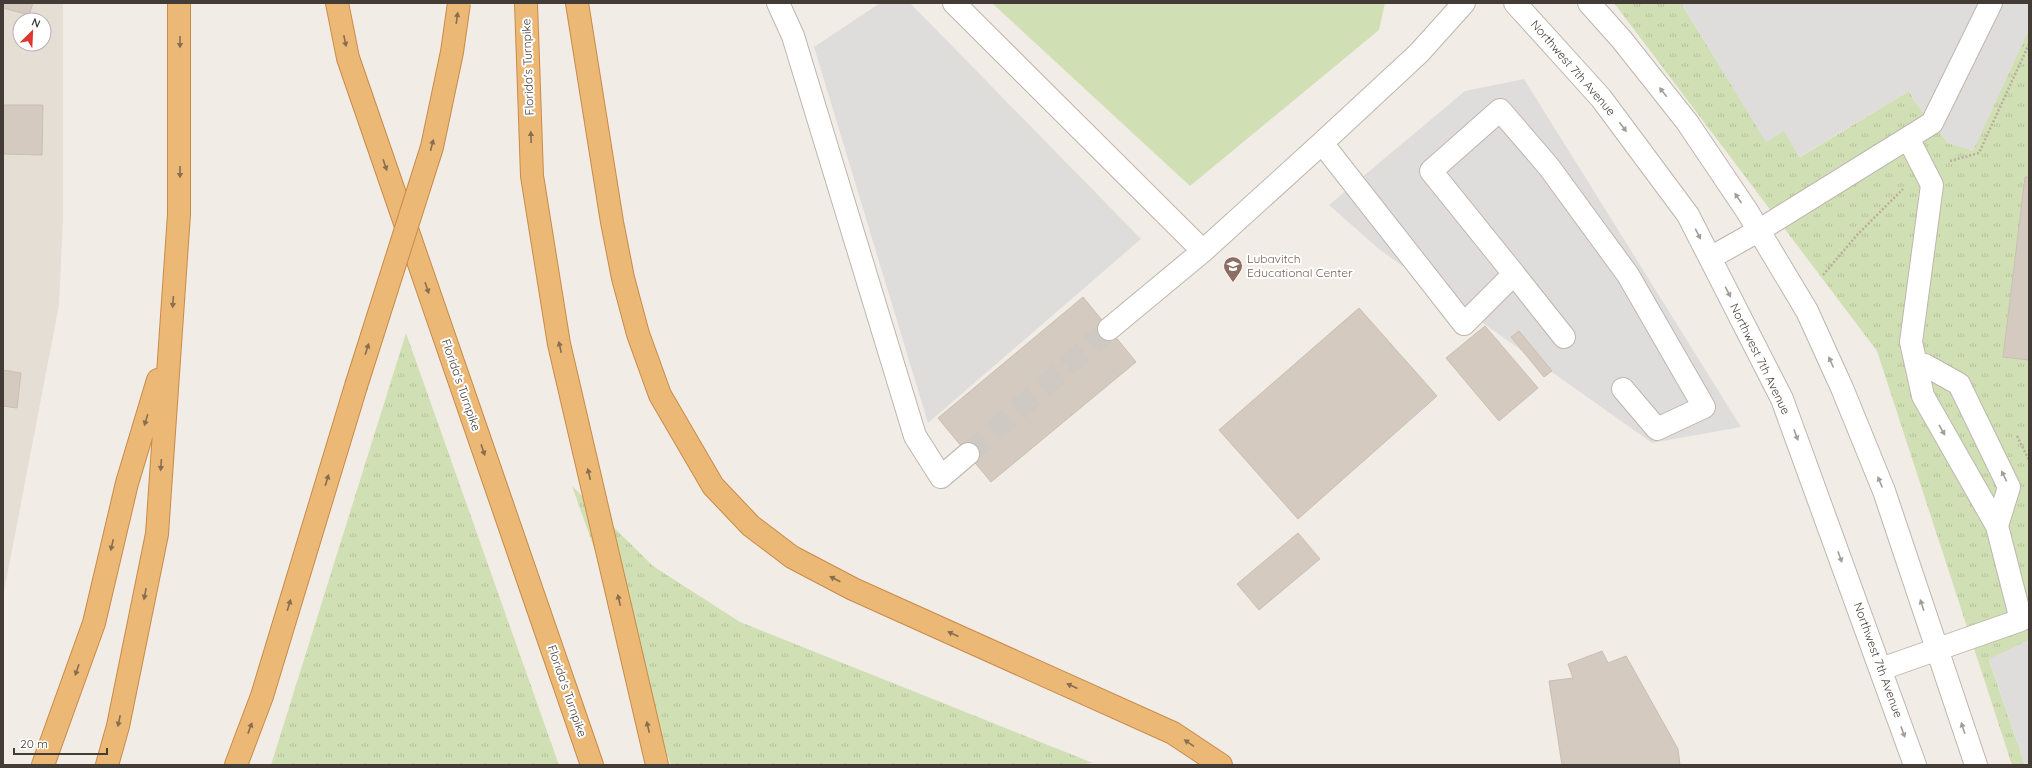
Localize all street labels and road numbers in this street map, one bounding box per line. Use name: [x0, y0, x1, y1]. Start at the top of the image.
street label: Northwest 7th Avenue: [1528, 17, 1619, 119]
street label: Florida's Turnpike: [518, 18, 537, 116]
street label: Northwest 7th Avenue: [1727, 301, 1794, 417]
street label: Florida's Turnpike: [439, 337, 484, 433]
street label: Northwest 7th Avenue: [1851, 600, 1906, 720]
street label: Florida's Turnpike: [545, 643, 590, 739]

